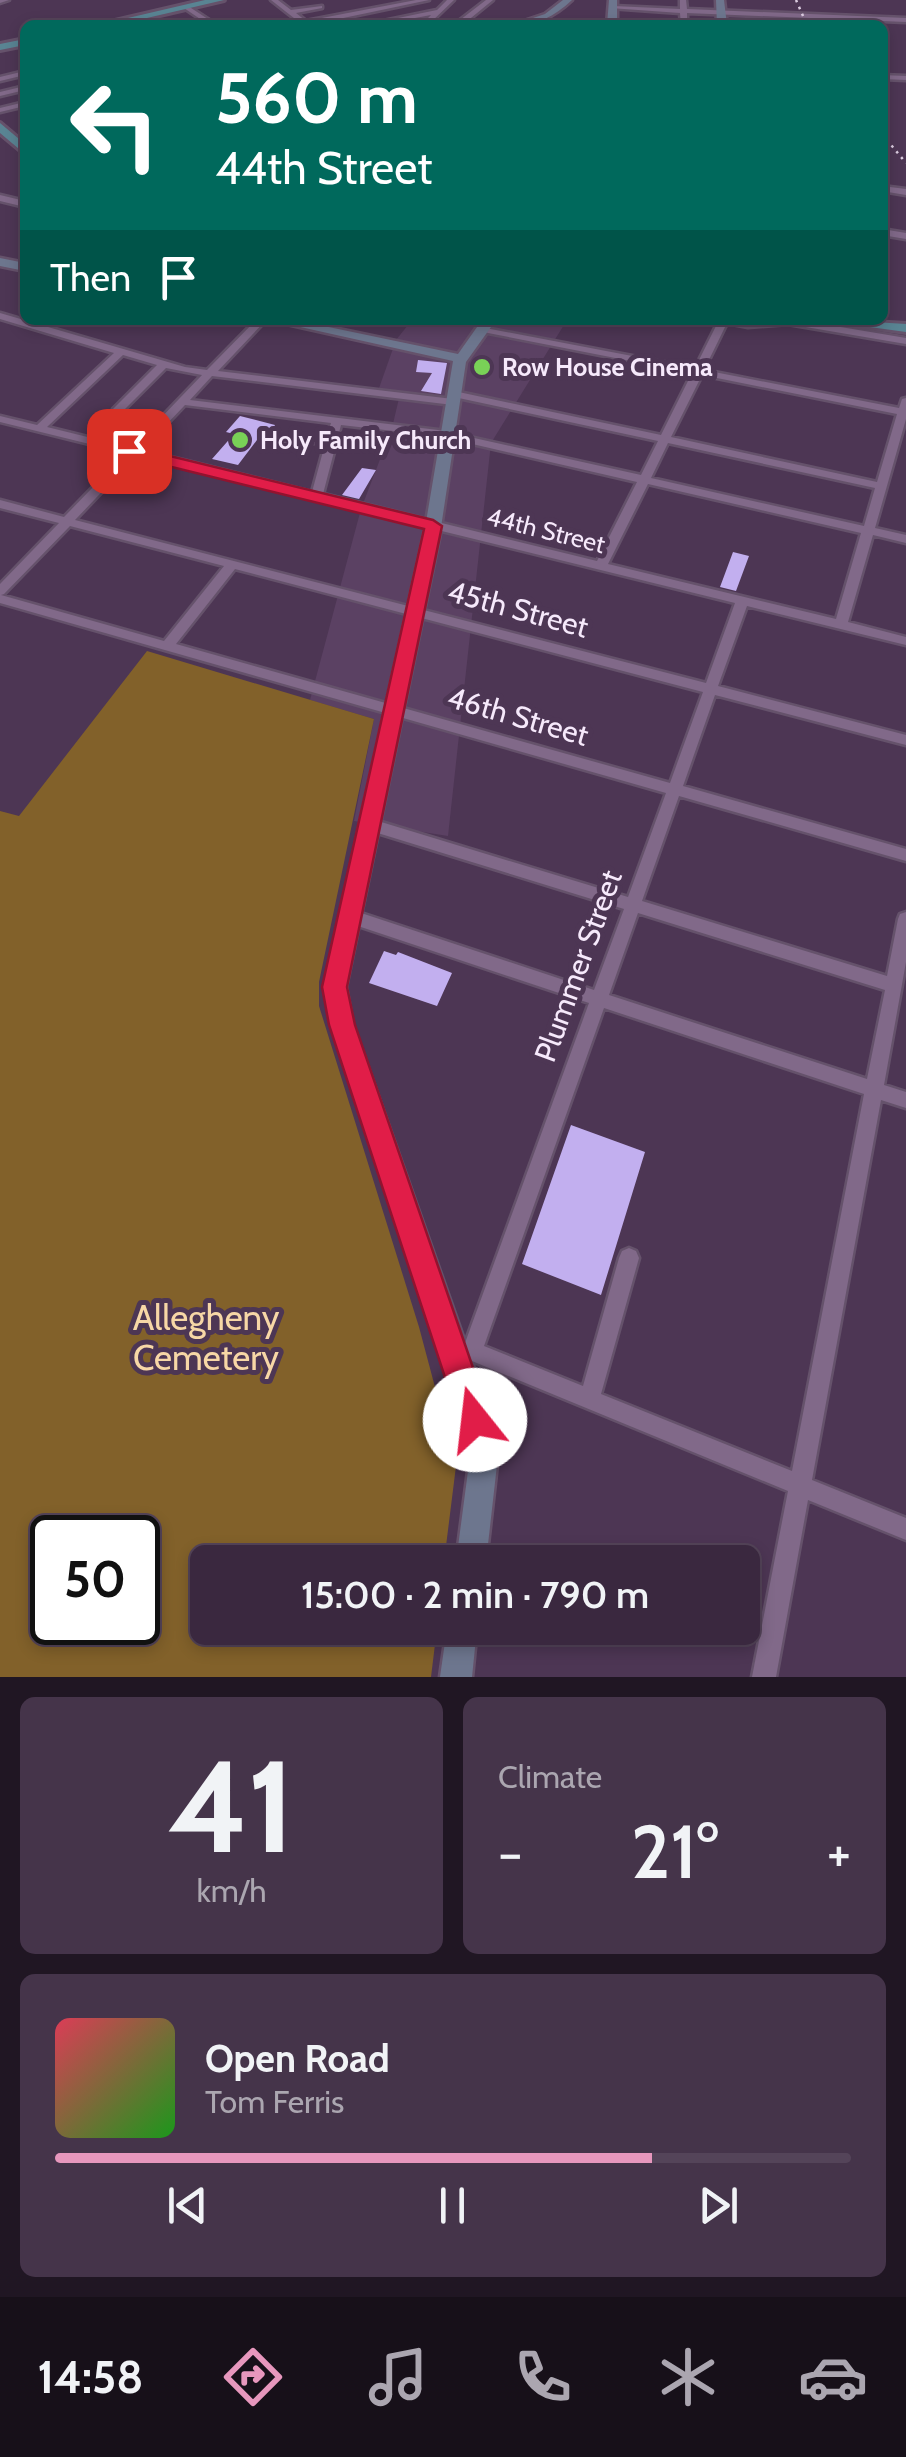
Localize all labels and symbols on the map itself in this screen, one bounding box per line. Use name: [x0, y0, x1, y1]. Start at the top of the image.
place label: Row House Cinema: [502, 352, 713, 382]
marker: Row House Cinema: [471, 356, 493, 378]
pin: [87, 409, 172, 494]
place label: Holy Family Church: [260, 425, 471, 455]
marker: Holy Family Church: [229, 429, 251, 451]
street label: 44th Street: [484, 501, 609, 559]
street label: 45th Street: [444, 573, 592, 645]
street label: 46th Street: [443, 678, 593, 754]
street label: Plummer Street: [526, 865, 630, 1067]
park label: Allegheny Cemetery: [133, 1296, 280, 1379]
position arrow: [423, 1368, 527, 1472]
speed limit sign: 50: [30, 1515, 160, 1645]

